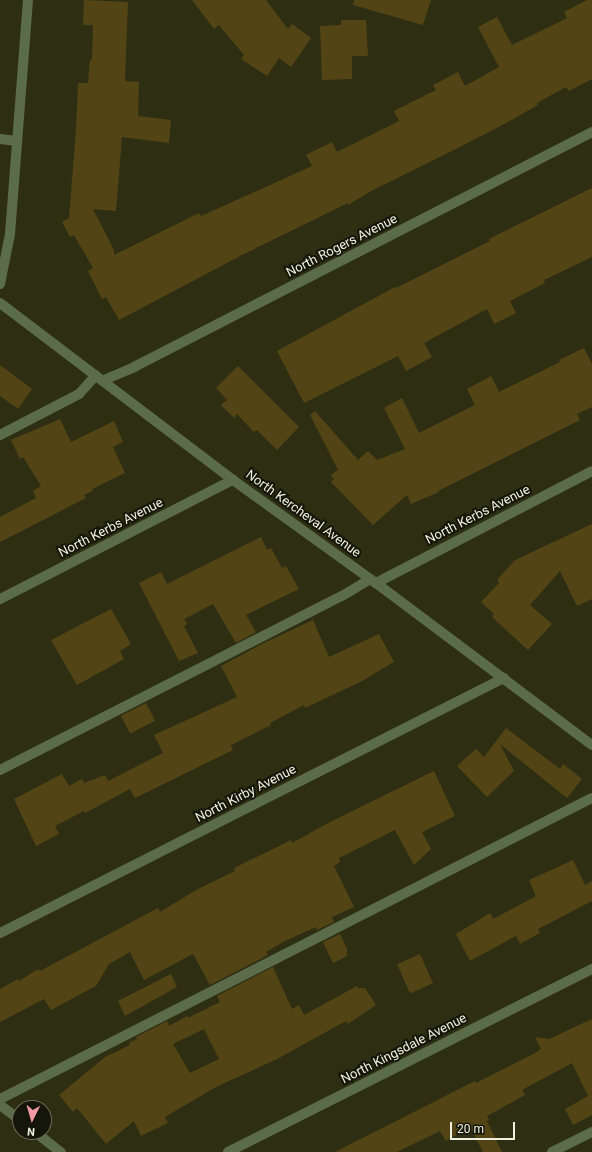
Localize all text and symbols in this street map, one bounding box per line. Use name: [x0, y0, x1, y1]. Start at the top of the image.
street label: North Rogers Avenue: [284, 211, 400, 281]
street label: North Kercheval Avenue: [243, 467, 363, 561]
street label: North Kerbs Avenue: [423, 482, 533, 548]
street label: North Kerbs Avenue: [56, 495, 166, 561]
street label: North Kirby Avenue: [193, 762, 299, 826]
street label: North Kingsdale Avenue: [339, 1011, 469, 1087]
north arrow: [12, 1100, 52, 1140]
scale bar: [452, 1114, 517, 1140]
text: 20 m: [457, 1122, 484, 1136]
text: N: [27, 1125, 35, 1138]

